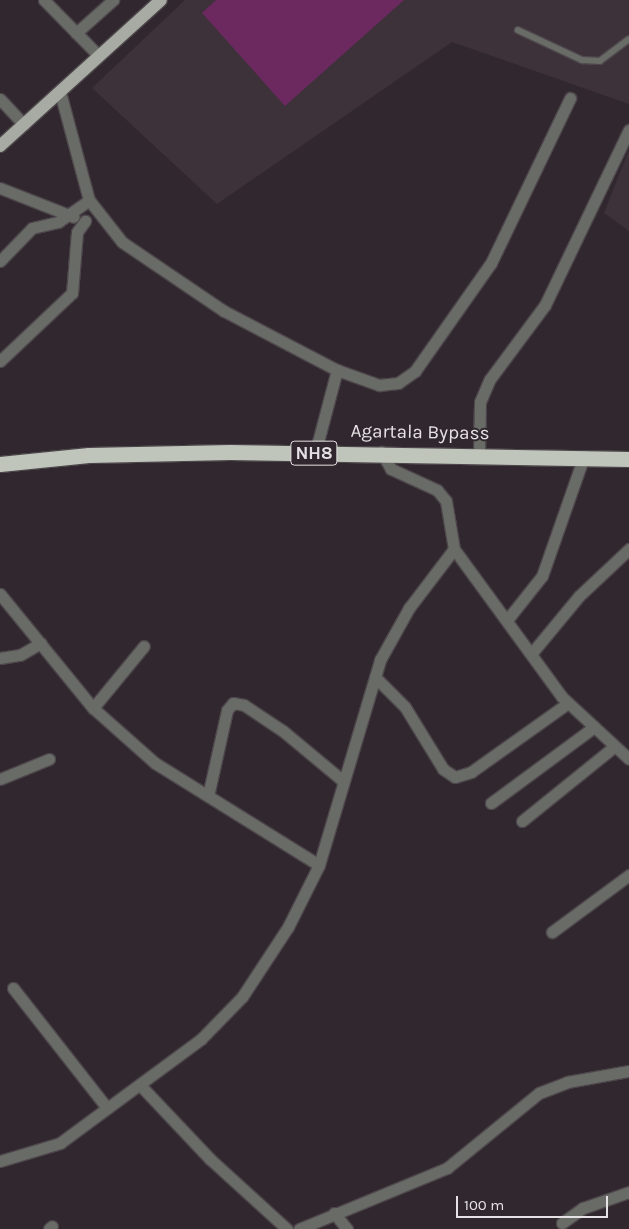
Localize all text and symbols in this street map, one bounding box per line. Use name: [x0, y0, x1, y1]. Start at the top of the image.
street label: Agartala Bypass: [350, 420, 490, 446]
road number: NH8: [290, 438, 338, 468]
scale bar: [459, 1186, 612, 1218]
text: 100 m: [464, 1196, 504, 1214]

